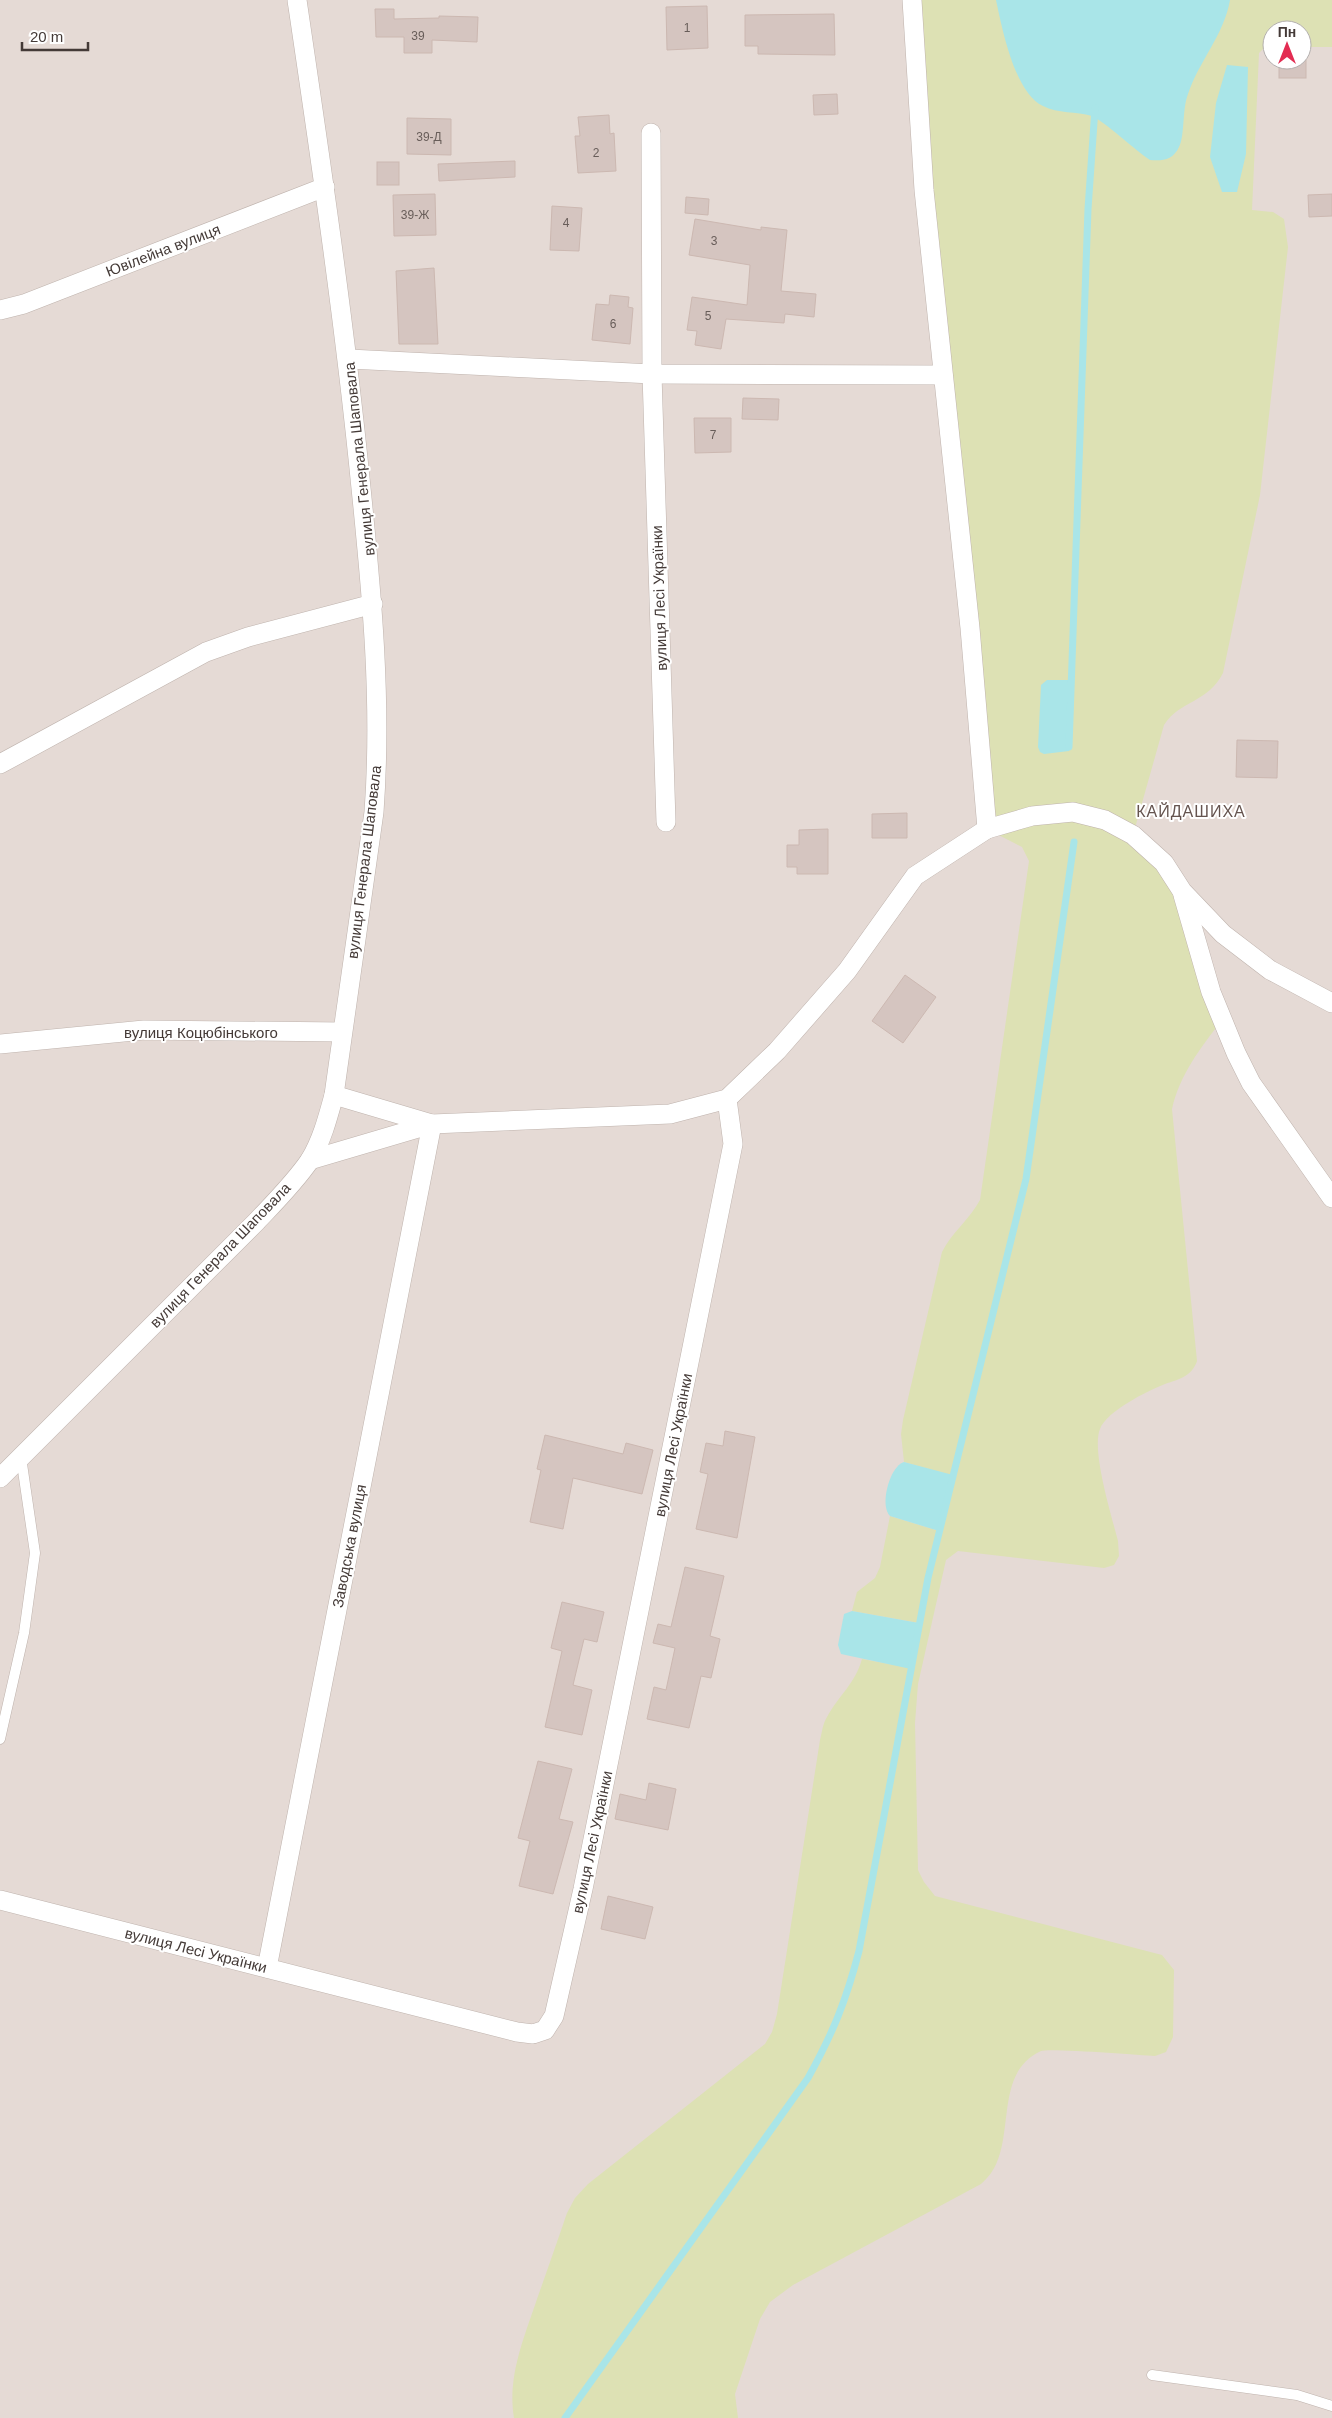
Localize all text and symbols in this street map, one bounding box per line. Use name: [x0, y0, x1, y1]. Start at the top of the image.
scale bar: [22, 20, 89, 52]
north arrow: [1262, 20, 1312, 70]
house number: 1: [684, 21, 691, 35]
text: Пн: [1278, 24, 1296, 40]
text: 20 m: [30, 28, 63, 45]
house number: 39: [411, 29, 425, 43]
house number: 39-Д: [416, 130, 442, 144]
house number: 2: [593, 146, 600, 160]
house number: 39-Ж: [401, 208, 429, 222]
house number: 4: [563, 216, 570, 230]
street label: Ювілейна вулиця: [103, 220, 223, 280]
house number: 3: [711, 234, 718, 248]
house number: 5: [705, 309, 712, 323]
house number: 6: [610, 317, 617, 331]
street label: вулиця Генерала Шаповала: [340, 361, 378, 557]
house number: 7: [710, 428, 717, 442]
street label: вулиця Лесі Українки: [648, 525, 670, 671]
street label: вулиця Генерала Шаповала: [344, 764, 384, 960]
district label: КАЙДАШИХА: [1136, 802, 1246, 820]
street label: вулиця Коцюбінського: [124, 1024, 278, 1041]
street label: вулиця Генерала Шаповала: [146, 1179, 294, 1331]
street label: вулиця Лесі Українки: [651, 1372, 695, 1518]
street label: Заводська вулиця: [329, 1483, 369, 1609]
street label: вулиця Лесі Українки: [569, 1769, 615, 1915]
street label: вулиця Лесі Українки: [123, 1924, 269, 1976]

